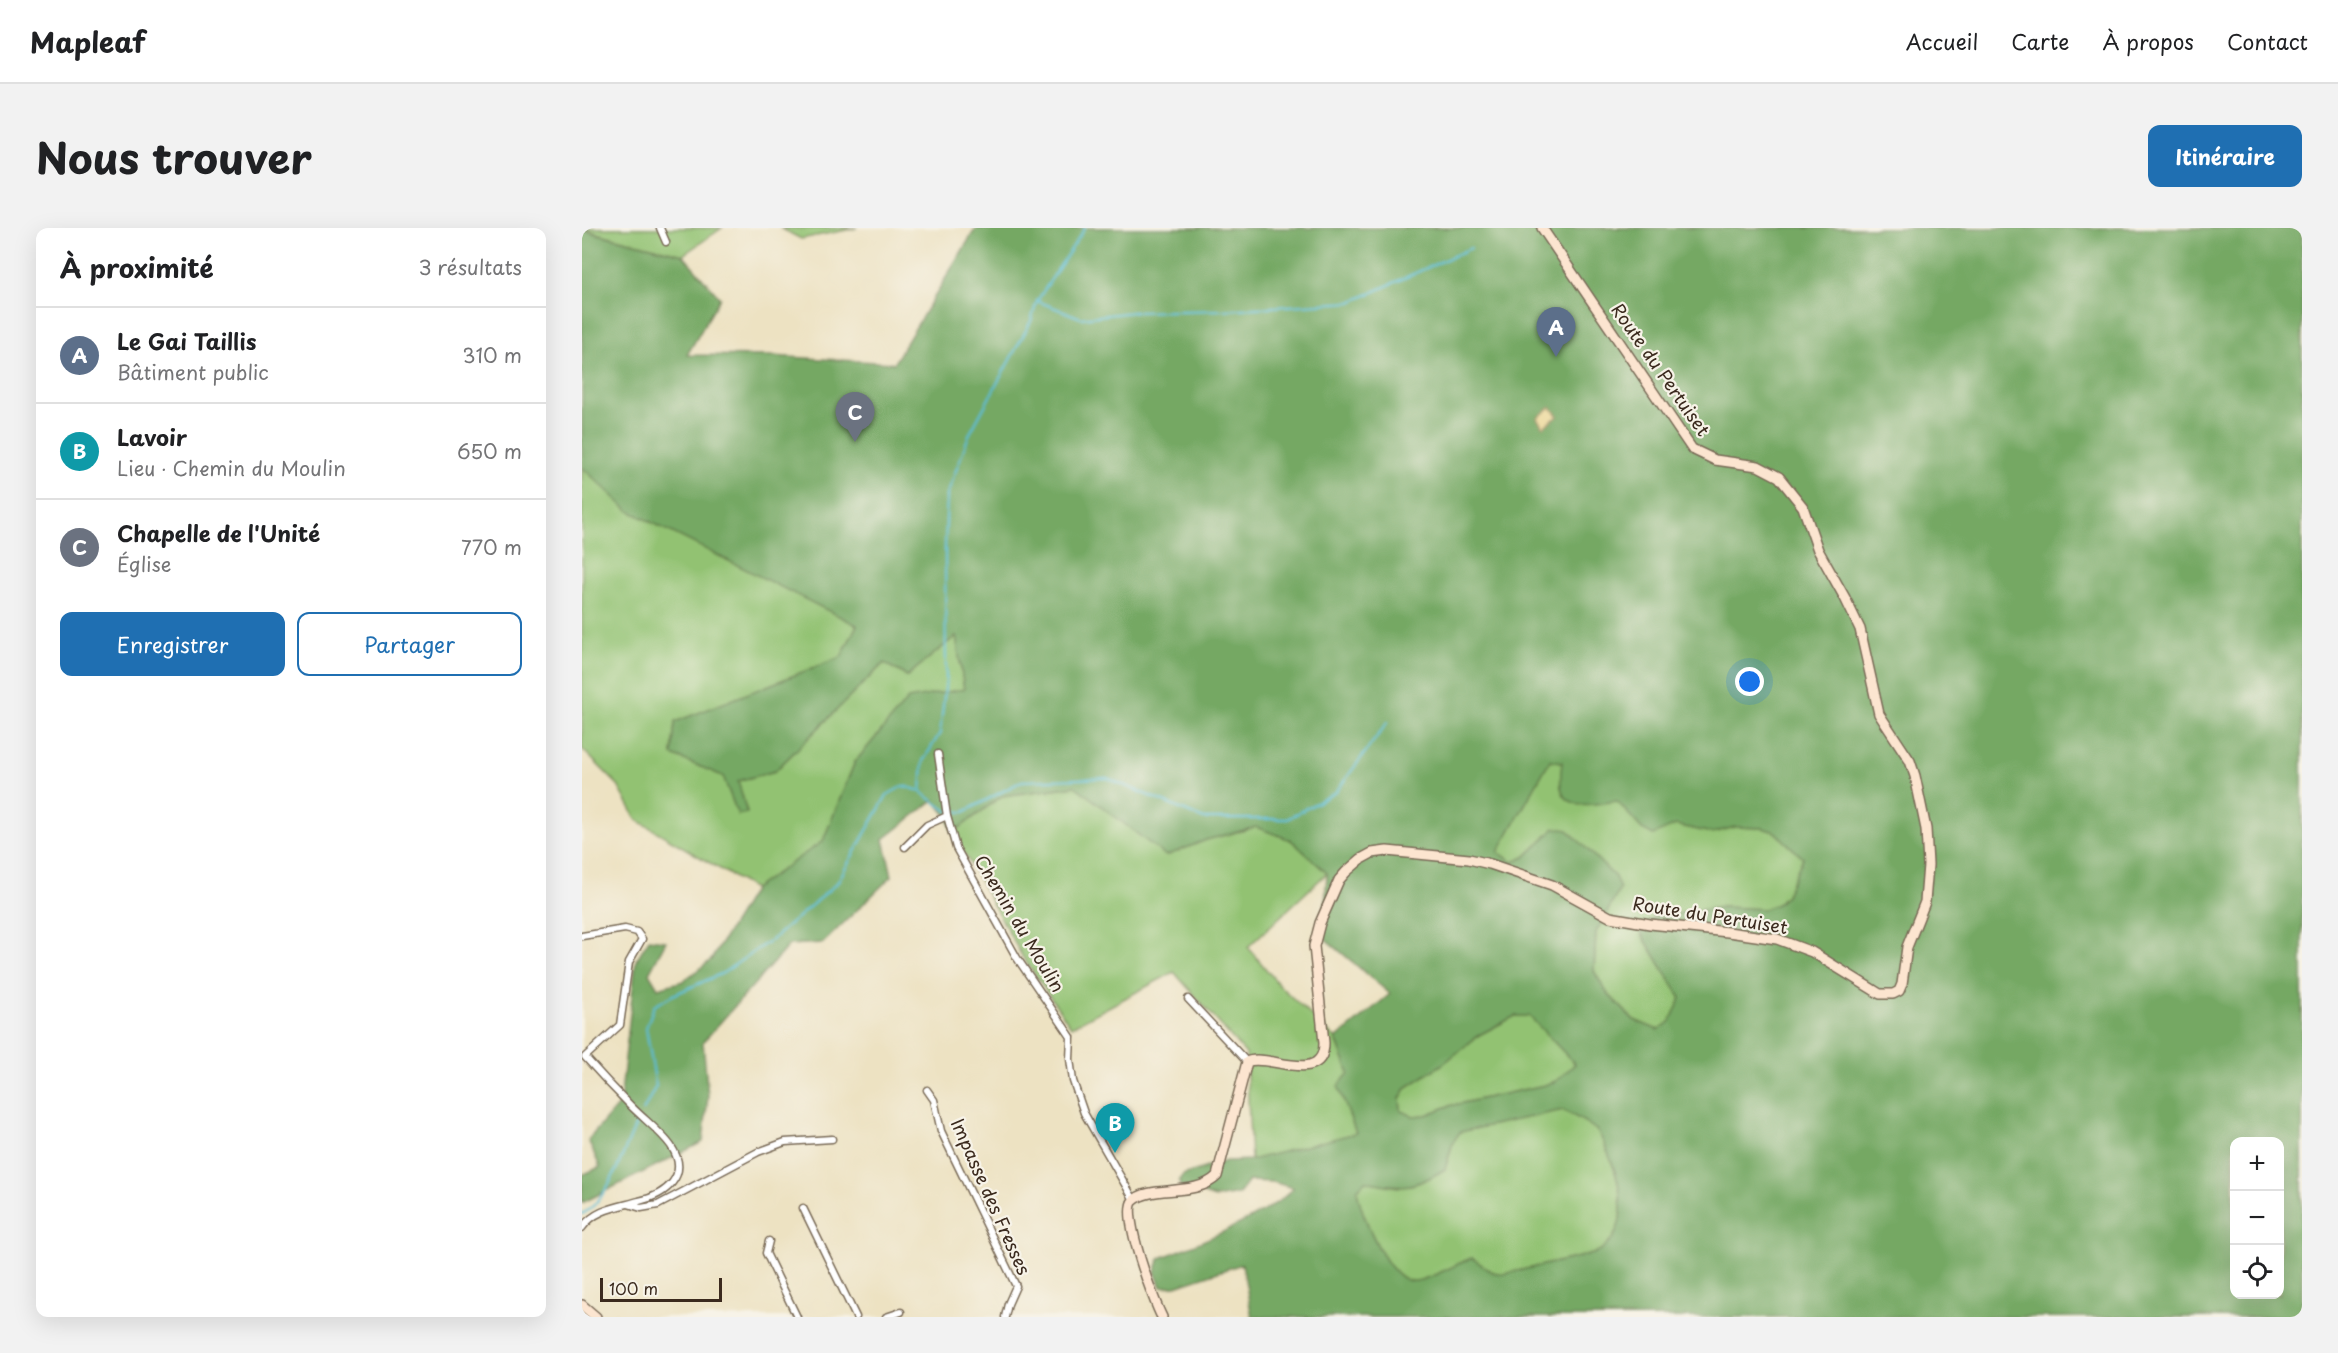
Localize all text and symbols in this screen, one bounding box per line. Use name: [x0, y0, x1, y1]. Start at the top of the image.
text: Mapleaf: [30, 20, 146, 63]
text: Accueil: [1906, 25, 1978, 57]
text: Carte: [2011, 25, 2069, 57]
text: À propos: [2102, 25, 2194, 57]
text: Contact: [2227, 25, 2308, 57]
text: Nous trouver: [36, 125, 312, 188]
button: Itinéraire: [2148, 125, 2302, 187]
text: À proximité: [60, 248, 214, 287]
text: 3 résultats: [419, 252, 522, 282]
street label: Route du Pertuiset: [1605, 297, 1717, 441]
pin: A: [1536, 308, 1576, 357]
text: Le Gai Taillis: [117, 324, 256, 357]
text: A: [72, 340, 87, 370]
text: 310 m: [462, 340, 522, 370]
text: Bâtiment public: [117, 357, 269, 387]
pin: C: [836, 392, 874, 442]
text: Lavoir: [117, 420, 187, 453]
text: B: [73, 436, 86, 466]
text: 650 m: [457, 436, 522, 466]
text: Lieu · Chemin du Moulin: [117, 453, 346, 483]
text: Chapelle de l'Unité: [117, 516, 320, 549]
text: C: [72, 532, 87, 562]
text: 770 m: [461, 532, 522, 562]
text: Église: [117, 549, 171, 579]
button: Enregistrer: [60, 612, 285, 676]
button: Partager: [297, 612, 522, 676]
your location: [1735, 667, 1764, 696]
street label: Chemin du Moulin: [969, 850, 1072, 997]
street label: Route du Pertuiset: [1631, 889, 1790, 940]
pin: B: [1096, 1104, 1134, 1153]
street label: Impasse des Fresses: [945, 1114, 1038, 1279]
map controls: [2230, 1137, 2284, 1299]
button: +: [2230, 1137, 2284, 1191]
button: −: [2230, 1191, 2284, 1245]
button: locate: [2230, 1245, 2284, 1299]
scale bar: [600, 1275, 722, 1302]
text: 100 m: [609, 1276, 658, 1300]

